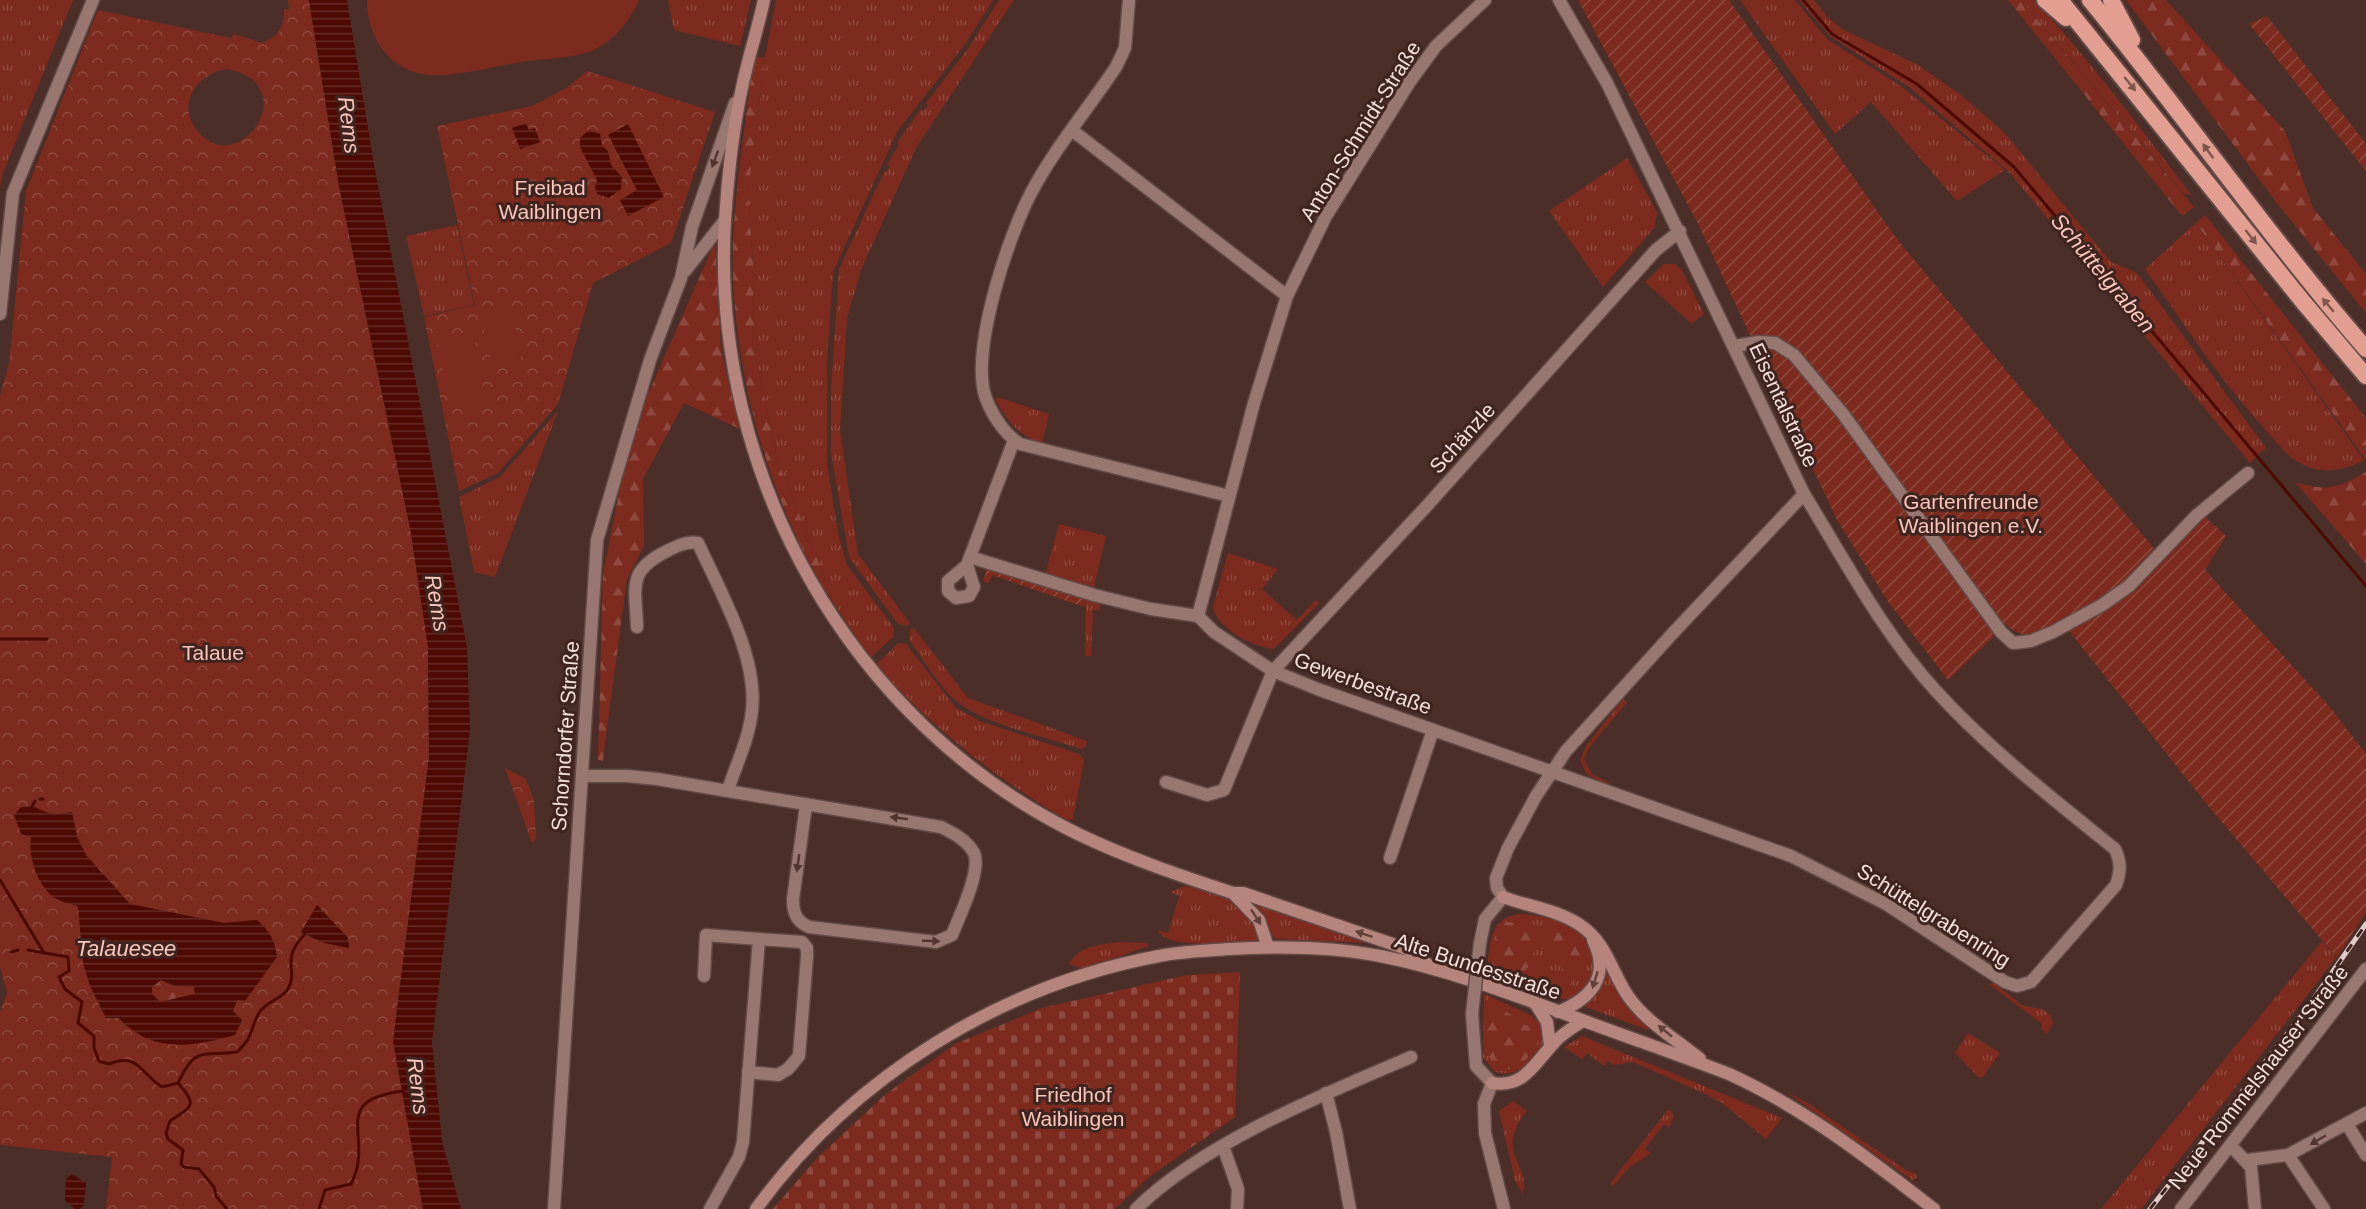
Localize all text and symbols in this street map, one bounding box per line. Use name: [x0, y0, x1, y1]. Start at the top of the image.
street label: Anton-Schmidt-Straße: [1295, 37, 1425, 225]
one-way arrow: [2123, 76, 2136, 92]
water label: Rems: [333, 95, 365, 155]
one-way arrow: [2202, 144, 2214, 160]
one-way arrow: [709, 150, 719, 168]
park label: Freibad Waiblingen: [498, 176, 602, 223]
water label: Schüttelgraben: [2046, 208, 2160, 338]
one-way arrow: [2244, 230, 2256, 245]
one-way arrow: [2322, 297, 2335, 312]
street label: Eisentalstraße: [1745, 339, 1823, 471]
street label: Schänzle: [1425, 398, 1499, 478]
park label: Gartenfreunde Waiblingen e.V.: [1899, 490, 2043, 537]
water label: Rems: [420, 573, 454, 633]
street label: Schorndorfer Straße: [547, 640, 583, 832]
park label: Talaue: [182, 641, 244, 664]
street label: Gewerbestraße: [1291, 647, 1435, 719]
one-way arrow: [889, 814, 908, 823]
one-way arrow: [793, 854, 803, 873]
street label: Schüttelgrabenring: [1853, 859, 2015, 971]
one-way arrow: [1250, 908, 1262, 924]
street label: Alte Bundesstraße: [1392, 928, 1564, 1004]
one-way arrow: [1355, 929, 1373, 939]
water label: Talauesee: [76, 936, 176, 961]
one-way arrow: [922, 936, 941, 945]
street label: Neue Rommelshauser Straße: [2163, 960, 2353, 1194]
one-way arrow: [1590, 971, 1599, 989]
one-way arrow: [1657, 1024, 1673, 1037]
water label: Rems: [402, 1056, 434, 1116]
park label: Friedhof Waiblingen: [1021, 1083, 1125, 1130]
one-way arrow: [2309, 1135, 2326, 1145]

